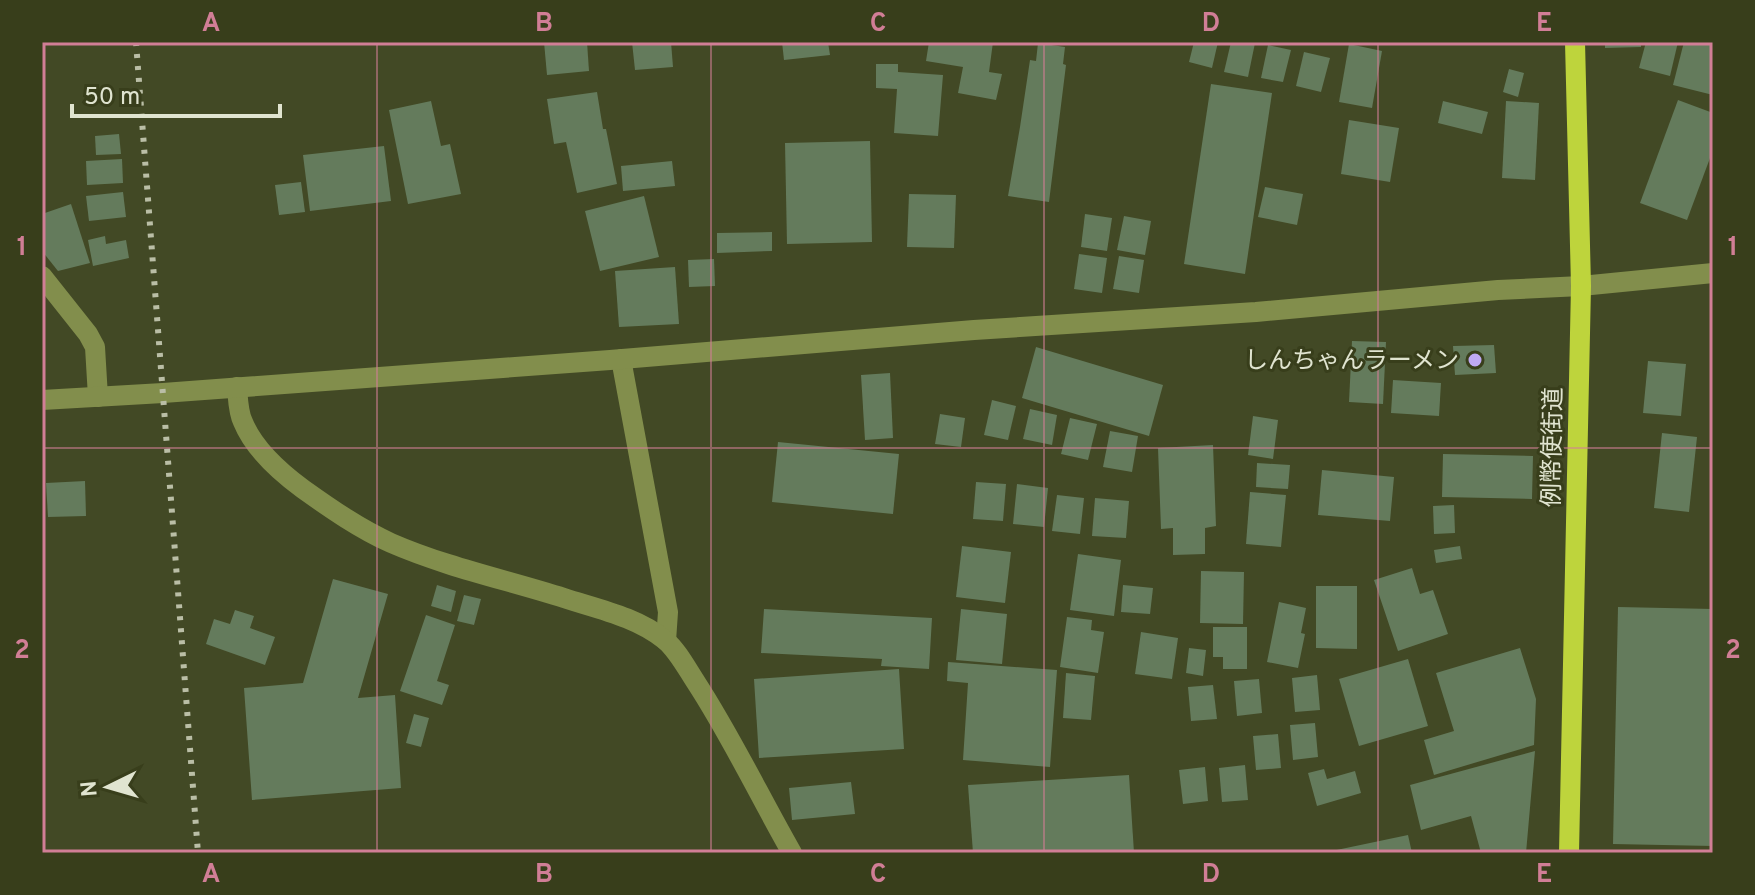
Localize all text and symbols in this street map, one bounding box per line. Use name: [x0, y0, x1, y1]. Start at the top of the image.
text: A: [202, 8, 220, 41]
text: B: [535, 8, 553, 41]
text: C: [870, 8, 886, 41]
text: D: [1202, 8, 1220, 41]
text: E: [1536, 8, 1552, 41]
scale bar: [72, 68, 280, 118]
text: 50 m: [84, 83, 140, 113]
text: 1: [17, 232, 27, 265]
text: 1: [1728, 232, 1738, 265]
place label: しんちゃんラーメン: [1244, 347, 1459, 377]
marker: しんちゃんラーメン: [1466, 351, 1484, 369]
street label: 例幣使街道: [1538, 387, 1570, 507]
text: 2: [14, 635, 30, 668]
text: 2: [1725, 635, 1741, 668]
north arrow: [68, 747, 148, 827]
text: N: [76, 779, 105, 798]
text: A: [202, 859, 220, 892]
text: B: [535, 859, 553, 892]
text: C: [870, 859, 886, 892]
text: D: [1202, 859, 1220, 892]
text: E: [1536, 859, 1552, 892]

